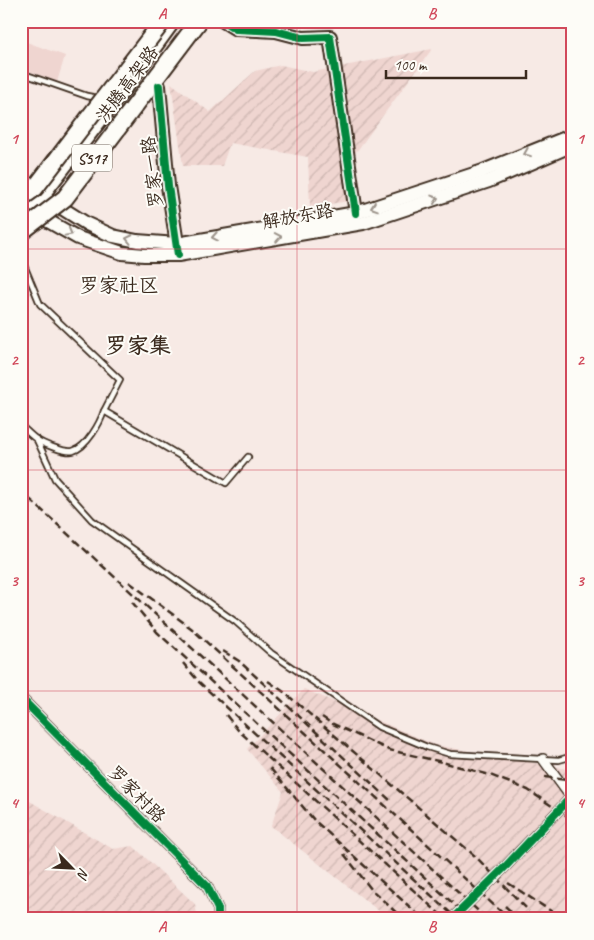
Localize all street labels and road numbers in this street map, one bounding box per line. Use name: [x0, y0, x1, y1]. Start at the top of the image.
street label: 洪腾高架路: [91, 41, 163, 127]
street label: 罗家一路: [137, 135, 167, 209]
road number: S517: [72, 144, 112, 172]
street label: 解放东路: [261, 199, 335, 233]
street label: 罗家村路: [104, 761, 170, 827]

